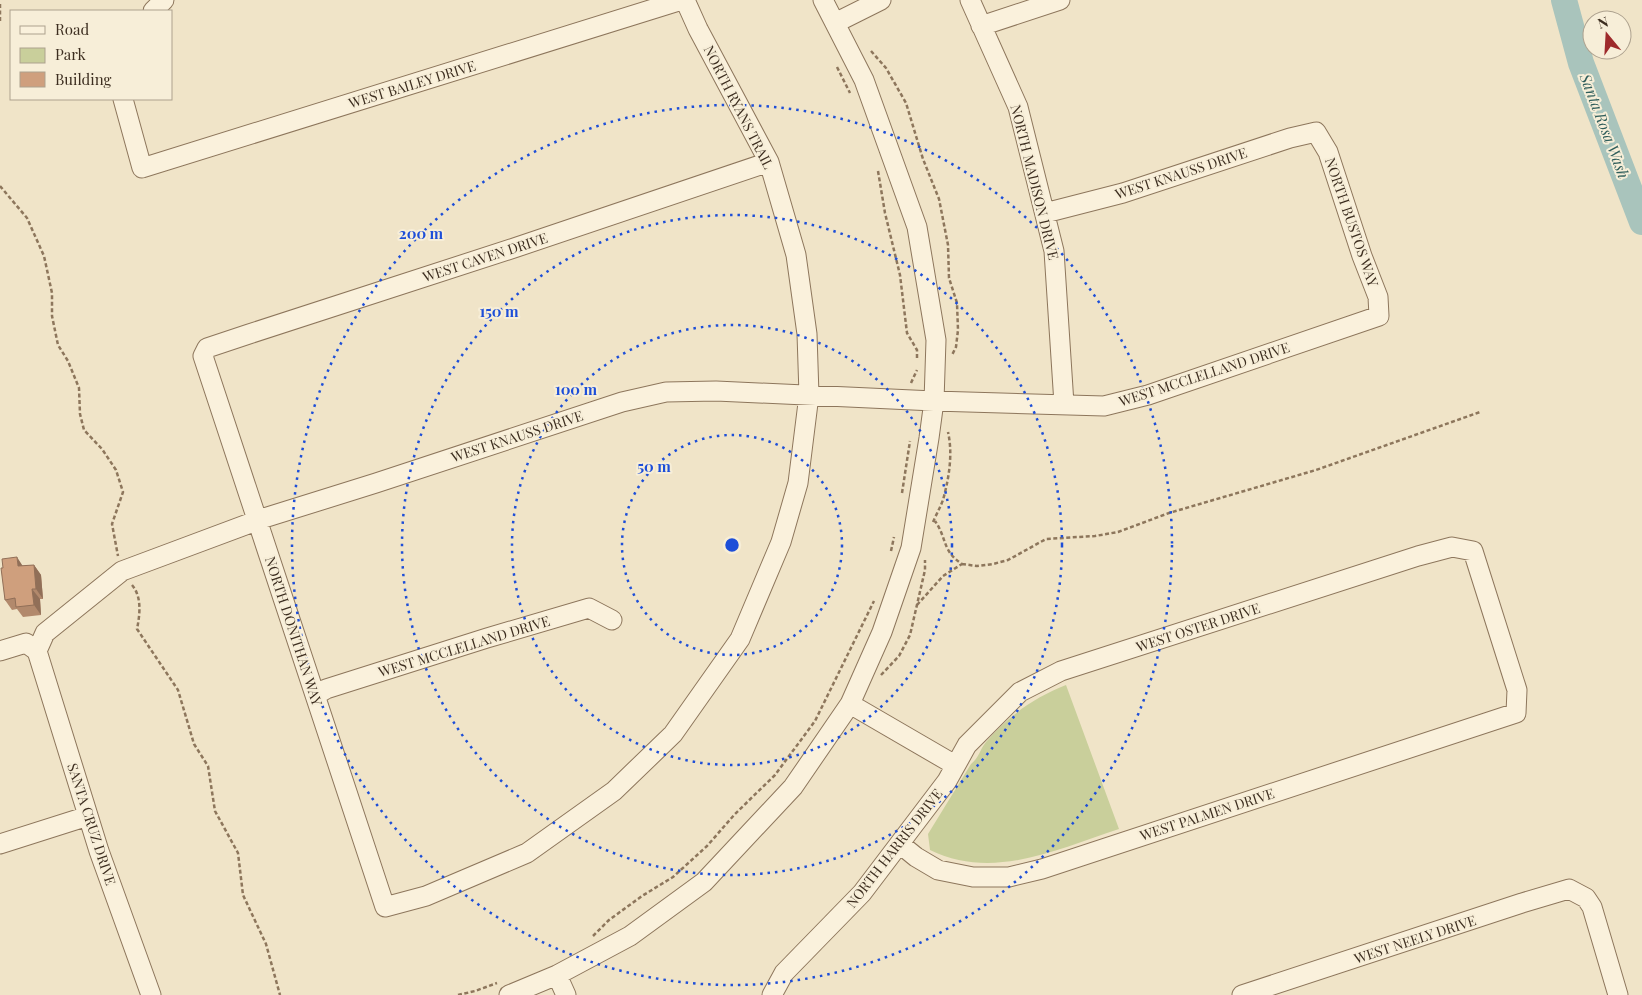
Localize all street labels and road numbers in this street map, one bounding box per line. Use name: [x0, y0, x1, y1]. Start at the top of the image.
street label: NORTH RYANS TRAIL: [700, 42, 778, 172]
street label: WEST BAILEY DRIVE: [345, 56, 478, 113]
street label: NORTH MADISON DRIVE: [1006, 102, 1064, 262]
street label: WEST KNAUSS DRIVE: [1112, 143, 1249, 204]
street label: NORTH BUSTOS WAY: [1321, 155, 1383, 290]
street label: WEST CAVEN DRIVE: [419, 228, 550, 286]
street label: WEST MCCLELLAND DRIVE: [1115, 337, 1292, 411]
street label: WEST KNAUSS DRIVE: [448, 406, 585, 467]
street label: NORTH DONITHAN WAY: [261, 554, 327, 709]
street label: WEST OSTER DRIVE: [1133, 598, 1262, 656]
street label: WEST MCCLELLAND DRIVE: [375, 611, 552, 681]
street label: SANTA CRUZ DRIVE: [63, 760, 121, 888]
street label: WEST PALMEN DRIVE: [1136, 783, 1277, 845]
street label: NORTH HARRIS DRIVE: [842, 785, 946, 911]
street label: WEST NEELY DRIVE: [1351, 910, 1478, 968]

